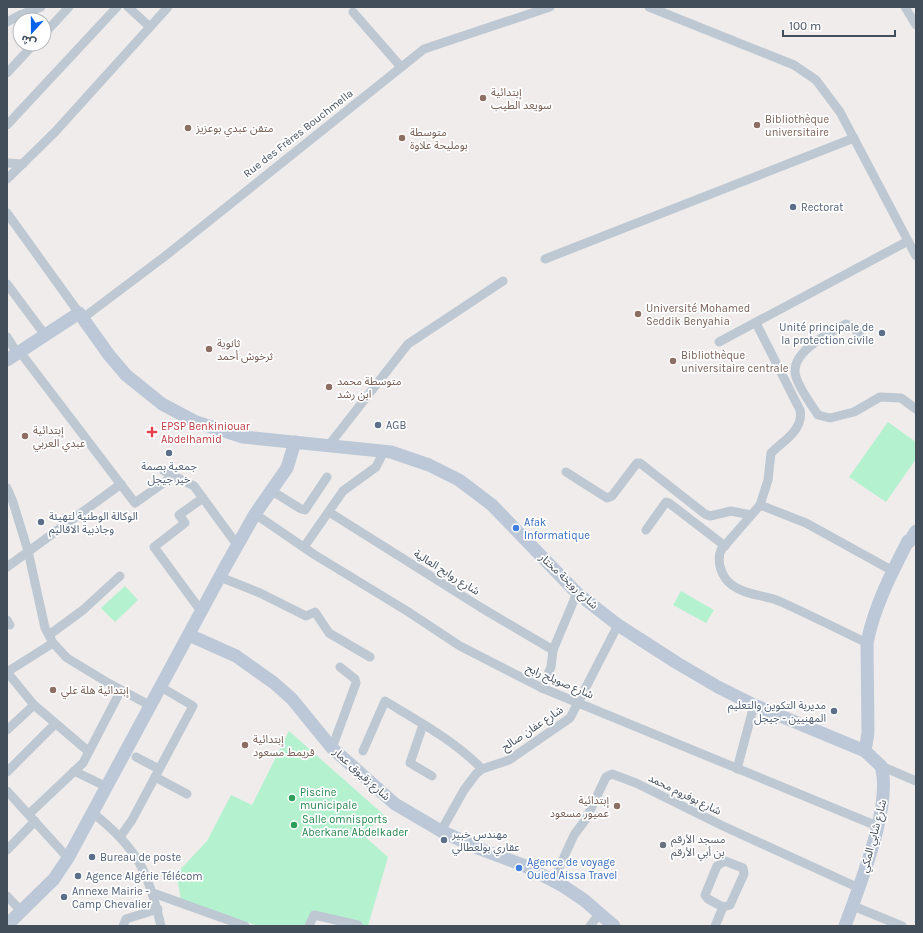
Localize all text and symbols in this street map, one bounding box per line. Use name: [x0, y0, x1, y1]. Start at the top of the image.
north arrow: [12, 12, 52, 52]
scale bar: [783, 12, 895, 38]
text: 100 m: [789, 19, 821, 33]
text: ش: [19, 32, 38, 50]
place label: إبتدائية سويعد الطيب: [491, 86, 552, 112]
street label: Rue des Frères Bouchmella: [241, 87, 356, 180]
marker: إبتدائية سويعد الطيب: [478, 93, 488, 103]
place label: Bibliothèque universitaire: [765, 113, 830, 139]
marker: Bibliothèque universitaire: [752, 120, 762, 130]
place label: متقن عبدي بوعزيز: [195, 122, 274, 138]
marker: متقن عبدي بوعزيز: [183, 123, 193, 133]
place label: متوسطة بومليحة علاوة: [410, 126, 468, 152]
marker: متوسطة بومليحة علاوة: [397, 133, 407, 143]
place label: Rectorat: [801, 201, 843, 214]
marker: Rectorat: [788, 202, 798, 212]
place label: Université Mohamed Seddik Benyahia: [646, 302, 750, 328]
marker: Université Mohamed Seddik Benyahia: [633, 309, 643, 319]
place label: Unité principale de la protection civile: [779, 321, 874, 347]
marker: Unité principale de la protection civile: [877, 328, 887, 338]
place label: ثانوية ثرخوش أحمد: [217, 337, 273, 363]
marker: ثانوية ثرخوش أحمد: [204, 344, 214, 354]
place label: Bibliothèque universitaire centrale: [681, 349, 789, 375]
marker: Bibliothèque universitaire centrale: [668, 356, 678, 366]
place label: متوسطة محمد ابن رشد: [337, 375, 402, 401]
marker: متوسطة محمد ابن رشد: [324, 382, 334, 392]
place label: AGB: [386, 419, 406, 432]
place label: EPSP Benkiniouar Abdelhamid: [161, 420, 250, 446]
marker: AGB: [373, 420, 383, 430]
place label: إبتدائية عبدي العربي: [33, 424, 86, 453]
marker: EPSP Benkiniouar Abdelhamid: [146, 426, 158, 438]
marker: إبتدائية عبدي العربي: [20, 431, 30, 441]
marker: جمعية بصمة خير جيجل: [164, 448, 174, 458]
place label: جمعية بصمة خير جيجل: [141, 460, 197, 486]
place label: الوكالة الوطنية لتهيئة وجاذبية الاقاليم: [49, 510, 138, 538]
place label: Afak Informatique: [524, 516, 590, 542]
marker: الوكالة الوطنية لتهيئة وجاذبية الاقاليم: [36, 517, 46, 527]
marker: Afak Informatique: [511, 523, 521, 533]
street label: شارع روابح العالية: [411, 547, 482, 599]
street label: شارع رويخة مختار: [535, 550, 601, 613]
street label: شارع صويلح رابح: [524, 661, 596, 703]
place label: إبتدائية هلة علي: [61, 684, 129, 700]
marker: إبتدائية هلة علي: [48, 685, 58, 695]
place label: مديرية التكوين والتعليم المهنيين - جيجل: [728, 699, 826, 725]
street label: شارع عفان صالح: [499, 703, 566, 755]
marker: مديرية التكوين والتعليم المهنيين - جيجل: [829, 706, 839, 716]
place label: إبتدائية قريمط مسعود: [253, 733, 315, 759]
marker: إبتدائية قريمط مسعود: [240, 740, 250, 750]
street label: شارع زقيوق عمار: [329, 745, 393, 804]
street label: شارع بوفروم محمد: [646, 771, 724, 819]
place label: Piscine municipale: [300, 786, 357, 812]
marker: Piscine municipale: [287, 793, 297, 803]
place label: إبتدائية عميور مسعود: [550, 794, 610, 820]
street label: شارع شابي المكي: [857, 798, 892, 875]
marker: إبتدائية عميور مسعود: [612, 801, 622, 811]
place label: Salle omnisports Aberkane Abdelkader: [302, 813, 408, 839]
marker: Salle omnisports Aberkane Abdelkader: [289, 820, 299, 830]
place label: مهندس خبير عقاري بولعطالي: [451, 828, 520, 857]
place label: مسجد الأرقم بن أبي الأرقم: [671, 833, 726, 862]
marker: مهندس خبير عقاري بولعطالي: [439, 835, 449, 845]
marker: مسجد الأرقم بن أبي الأرقم: [658, 840, 668, 850]
place label: Bureau de poste: [100, 851, 182, 864]
marker: Bureau de poste: [87, 852, 97, 862]
place label: Agence de voyage Ouled Aissa Travel: [527, 856, 617, 882]
marker: Agence de voyage Ouled Aissa Travel: [514, 863, 524, 873]
place label: Agence Algérie Télécom: [86, 870, 203, 883]
marker: Agence Algérie Télécom: [73, 871, 83, 881]
place label: Annexe Mairie - Camp Chevalier: [72, 885, 151, 911]
marker: Annexe Mairie - Camp Chevalier: [59, 892, 69, 902]

